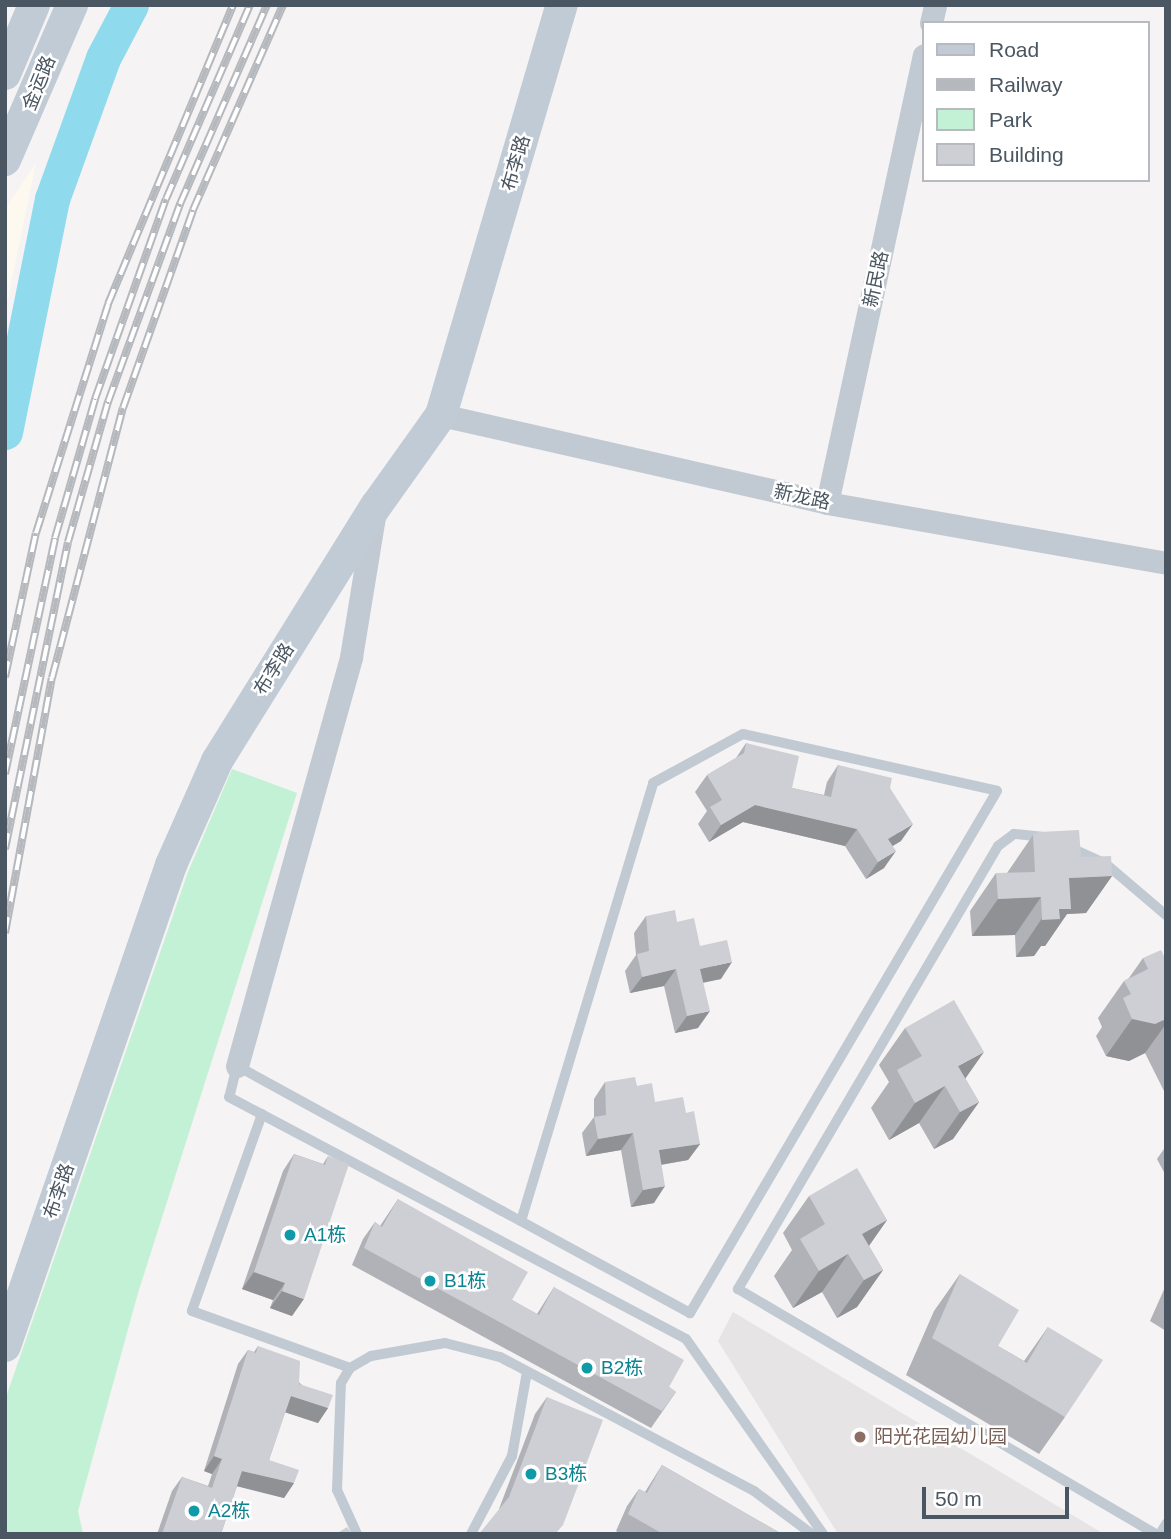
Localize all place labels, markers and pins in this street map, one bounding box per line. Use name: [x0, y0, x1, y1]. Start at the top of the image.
place label: A1栋: [304, 1224, 346, 1246]
marker: A1栋: [282, 1227, 298, 1243]
place label: B1栋: [444, 1270, 486, 1292]
marker: B1栋: [422, 1273, 438, 1289]
place label: B2栋: [601, 1357, 643, 1379]
marker: B2栋: [579, 1360, 595, 1376]
place label: 阳光花园幼儿园: [874, 1426, 1007, 1448]
marker: 阳光花园幼儿园: [852, 1429, 868, 1445]
place label: B3栋: [545, 1463, 587, 1485]
marker: B3栋: [523, 1466, 539, 1482]
place label: A2栋: [208, 1500, 250, 1522]
marker: A2栋: [186, 1503, 202, 1519]

